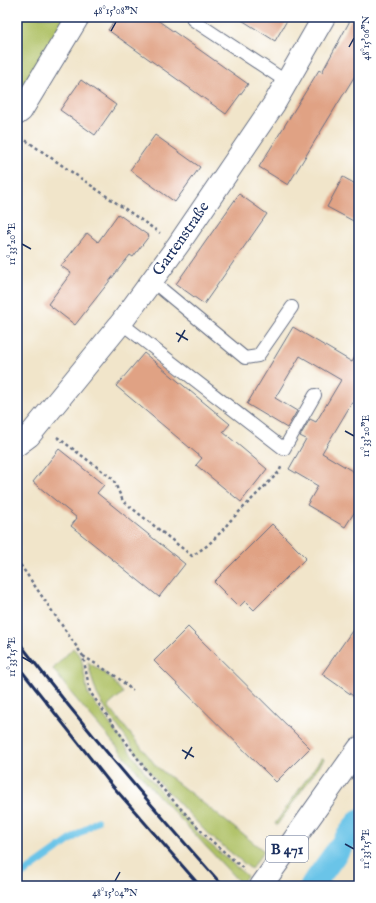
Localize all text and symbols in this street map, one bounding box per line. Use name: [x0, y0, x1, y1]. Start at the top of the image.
text: 48°15'08"N: [94, 5, 139, 18]
text: 48°15'06"N: [360, 15, 373, 60]
street label: Gartenstraße: [148, 198, 214, 280]
text: 11°33'20"E: [6, 223, 19, 265]
text: 11°33'20"E: [360, 415, 373, 457]
text: 11°33'15"E: [6, 637, 19, 677]
text: 11°33'15"E: [360, 829, 373, 869]
road number: B 471: [266, 836, 308, 862]
text: 48°15'04"N: [92, 887, 138, 900]

